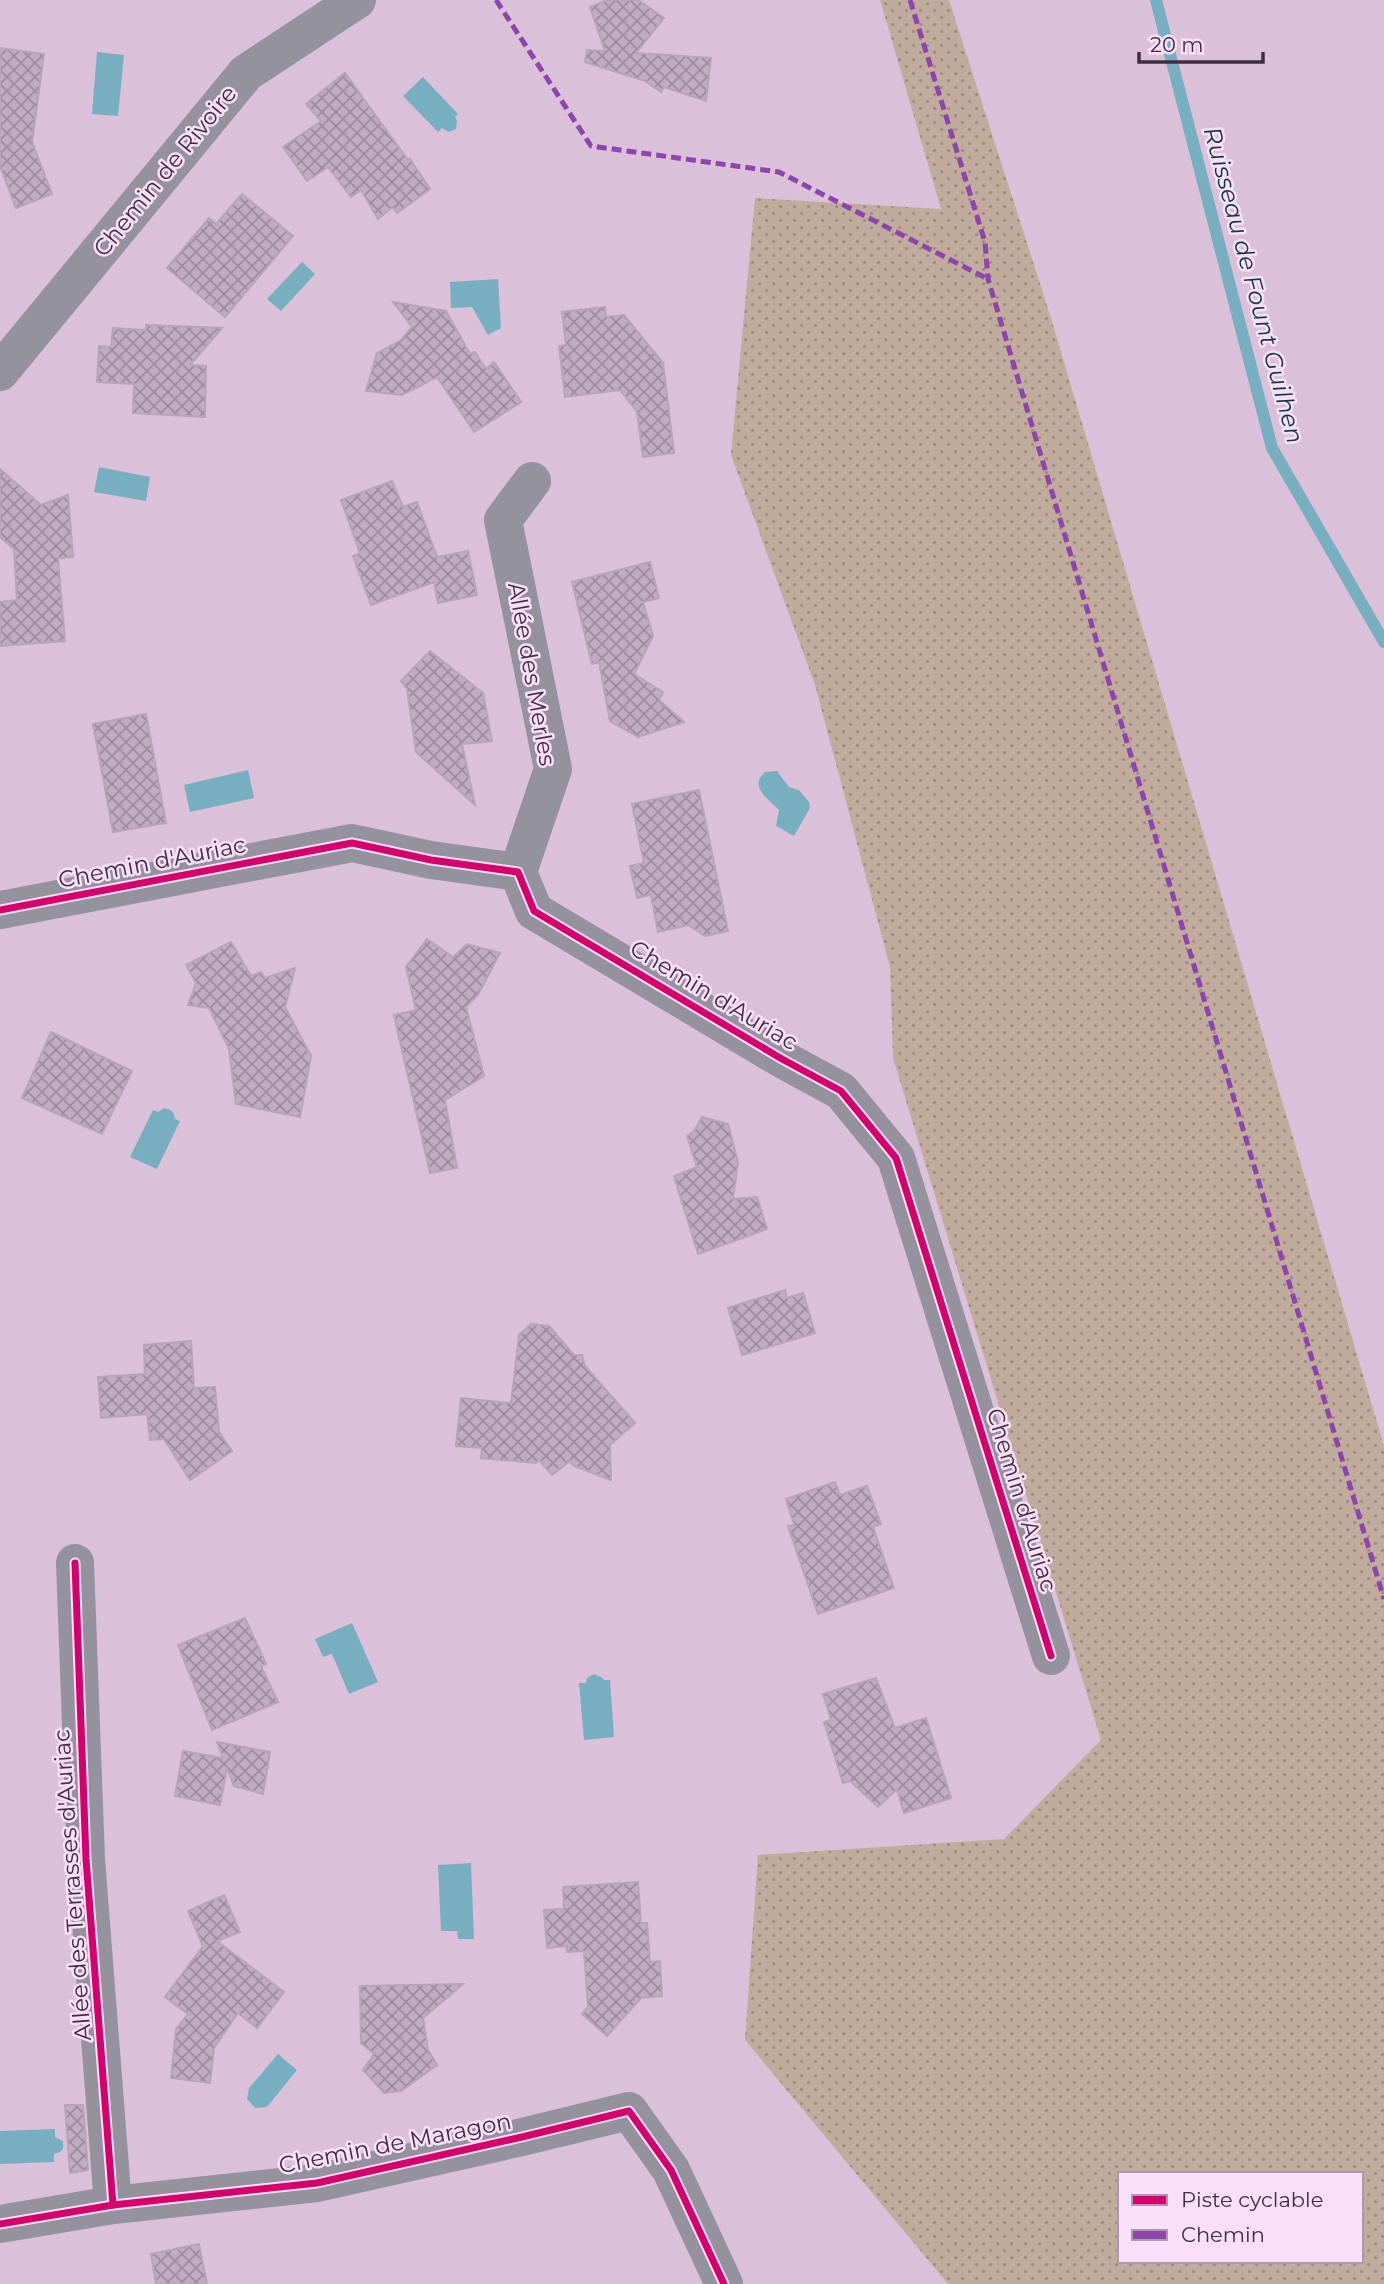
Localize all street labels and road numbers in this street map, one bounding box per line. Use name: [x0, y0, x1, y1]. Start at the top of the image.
street label: Chemin de Rivoire: [87, 80, 243, 262]
street label: Allée des Merles: [502, 580, 562, 768]
street label: Chemin d'Auriac: [56, 830, 248, 894]
street label: Chemin d'Auriac: [625, 934, 803, 1056]
street label: Chemin d'Auriac: [981, 1405, 1063, 1595]
street label: Allée des Terrasses d'Auriac: [47, 1728, 97, 2042]
street label: Chemin de Maragon: [276, 2107, 514, 2179]

